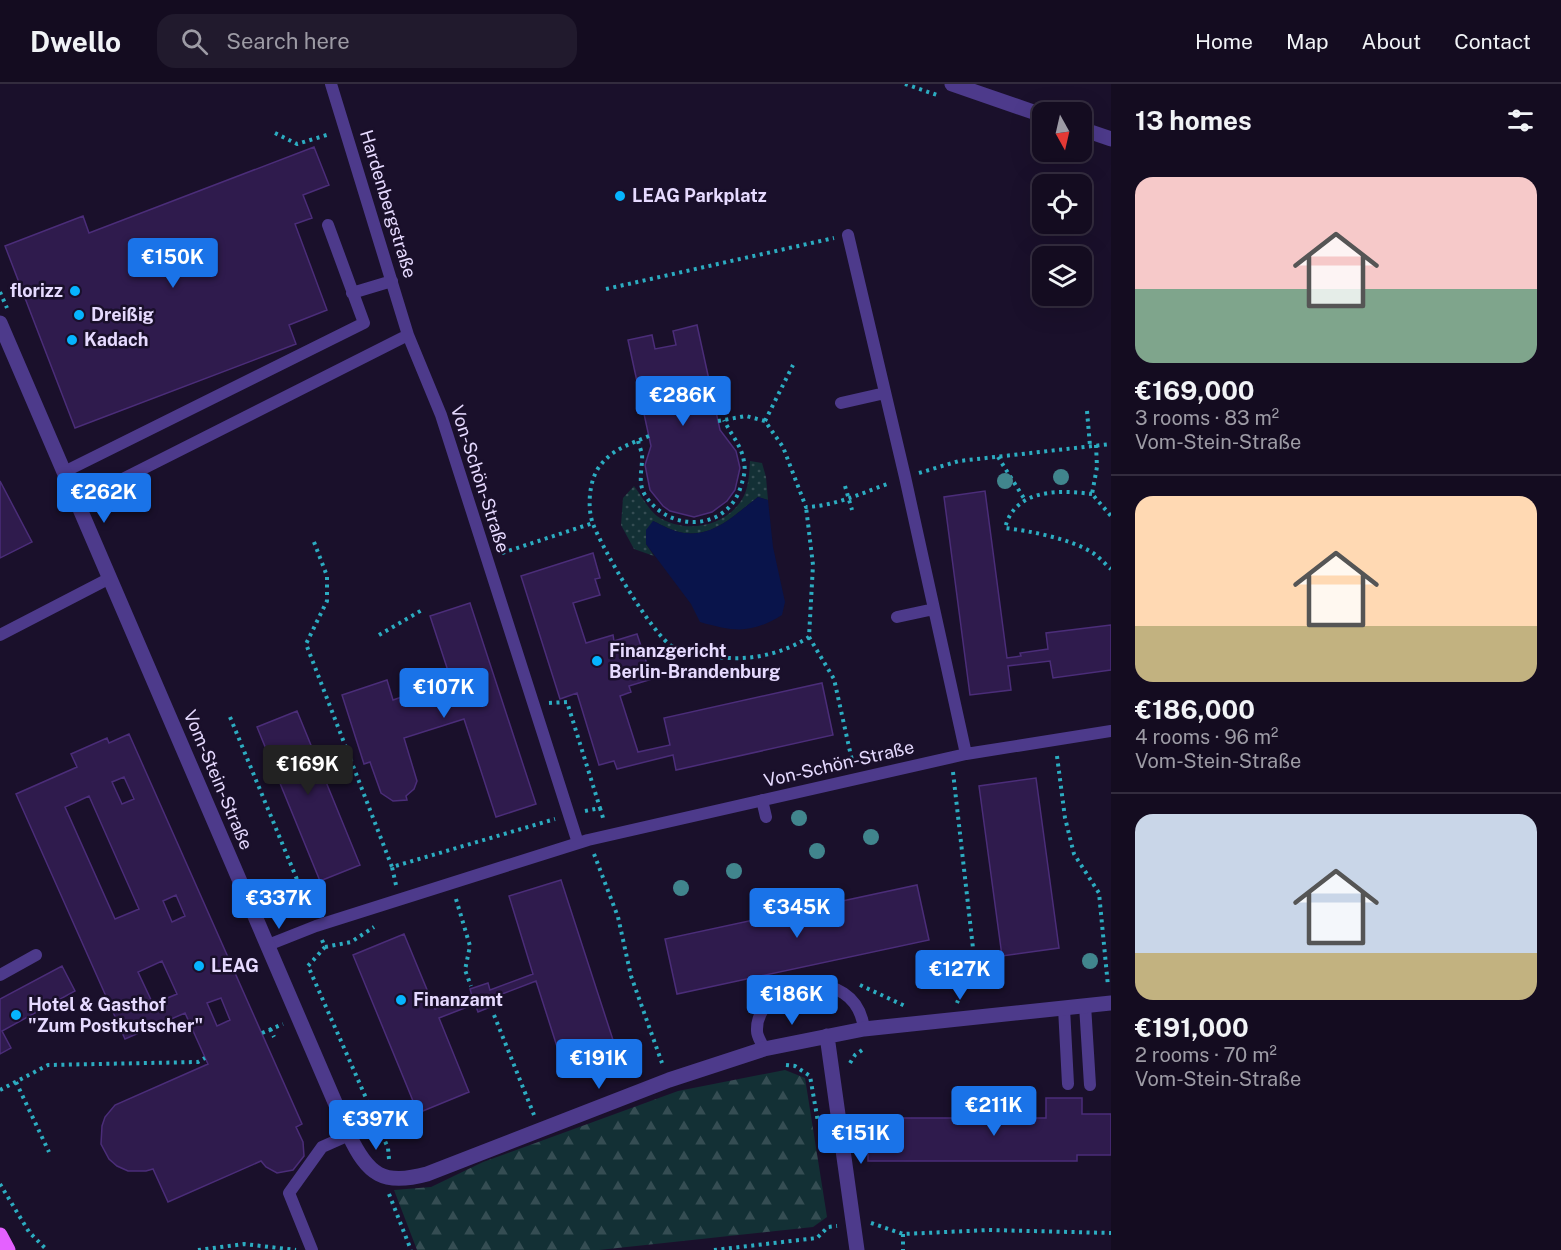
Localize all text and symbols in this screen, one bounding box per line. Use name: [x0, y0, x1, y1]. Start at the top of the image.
search box: [157, 14, 577, 68]
text: Dwello: [30, 25, 121, 58]
icon: search: [178, 25, 211, 58]
text: Search here: [226, 28, 350, 54]
text: Home: [1195, 29, 1253, 54]
text: Map: [1286, 29, 1329, 54]
text: About: [1362, 29, 1421, 54]
text: Contact: [1454, 29, 1531, 54]
north arrow: [1032, 102, 1092, 162]
map controls: [1032, 102, 1092, 306]
icon: filters: [1504, 104, 1537, 137]
text: 13 homes: [1135, 105, 1252, 136]
street label: Hardenbergstraße: [356, 127, 421, 280]
button: locate: [1032, 174, 1092, 234]
place label: LEAG Parkplatz: [632, 185, 767, 206]
marker: LEAG Parkplatz: [613, 189, 627, 203]
icon: home: [1282, 216, 1390, 324]
pin: €150K: [131, 238, 215, 289]
text: €150K: [142, 245, 204, 269]
button: layers: [1032, 246, 1092, 306]
place label: florizz: [10, 280, 63, 301]
marker: florizz: [68, 284, 82, 298]
place label: Dreißig: [91, 304, 154, 325]
marker: Dreißig: [72, 308, 86, 322]
place label: Kadach: [84, 329, 149, 350]
marker: Kadach: [65, 333, 79, 347]
text: €169,000: [1135, 375, 1255, 406]
pin: €286K: [641, 376, 725, 427]
text: €286K: [650, 383, 716, 407]
street label: Von-Schön-Straße: [447, 403, 514, 555]
text: 3 rooms · 83 m²: [1135, 406, 1279, 430]
text: Vom-Stein-Straße: [1135, 430, 1301, 454]
pin: €262K: [62, 473, 146, 524]
text: €262K: [71, 480, 137, 504]
icon: home: [1282, 535, 1390, 643]
place label: Finanzgericht Berlin-Brandenburg: [609, 640, 780, 682]
marker: Finanzgericht Berlin-Brandenburg: [590, 654, 604, 668]
pin: €107K: [402, 668, 486, 719]
text: €107K: [413, 675, 475, 699]
text: €186,000: [1135, 694, 1255, 725]
street label: Vom-Stein-Straße: [180, 707, 257, 853]
text: 4 rooms · 96 m²: [1135, 725, 1278, 749]
street label: Von-Schön-Straße: [762, 736, 916, 791]
pin: €169K: [266, 745, 350, 796]
text: Vom-Stein-Straße: [1135, 749, 1301, 773]
text: €169K: [277, 752, 339, 776]
icon: home: [1282, 853, 1390, 961]
pin: €337K: [237, 879, 321, 930]
text: €337K: [246, 886, 312, 910]
pin: €345K: [755, 888, 839, 939]
text: €345K: [764, 895, 830, 919]
pin: €127K: [918, 950, 1002, 1001]
place label: LEAG: [211, 955, 259, 976]
text: €127K: [929, 957, 991, 981]
marker: LEAG: [192, 959, 206, 973]
pin: €186K: [750, 975, 834, 1026]
text: €186K: [761, 982, 823, 1006]
place label: Finanzamt: [413, 989, 503, 1010]
marker: Finanzamt: [394, 993, 408, 1007]
place label: Hotel & Gasthof "Zum Postkutscher": [28, 994, 203, 1036]
marker: Hotel & Gasthof "Zum Postkutscher": [9, 1008, 23, 1022]
text: €191,000: [1135, 1012, 1249, 1043]
pin: €191K: [557, 1039, 641, 1090]
text: 2 rooms · 70 m²: [1135, 1043, 1277, 1067]
text: €191K: [570, 1046, 628, 1070]
text: Vom-Stein-Straße: [1135, 1067, 1301, 1091]
pin: €211K: [952, 1086, 1036, 1137]
text: €211K: [965, 1093, 1023, 1117]
pin: €397K: [334, 1100, 418, 1151]
text: €397K: [343, 1107, 409, 1131]
pin: €151K: [819, 1114, 903, 1165]
text: €151K: [832, 1121, 890, 1145]

